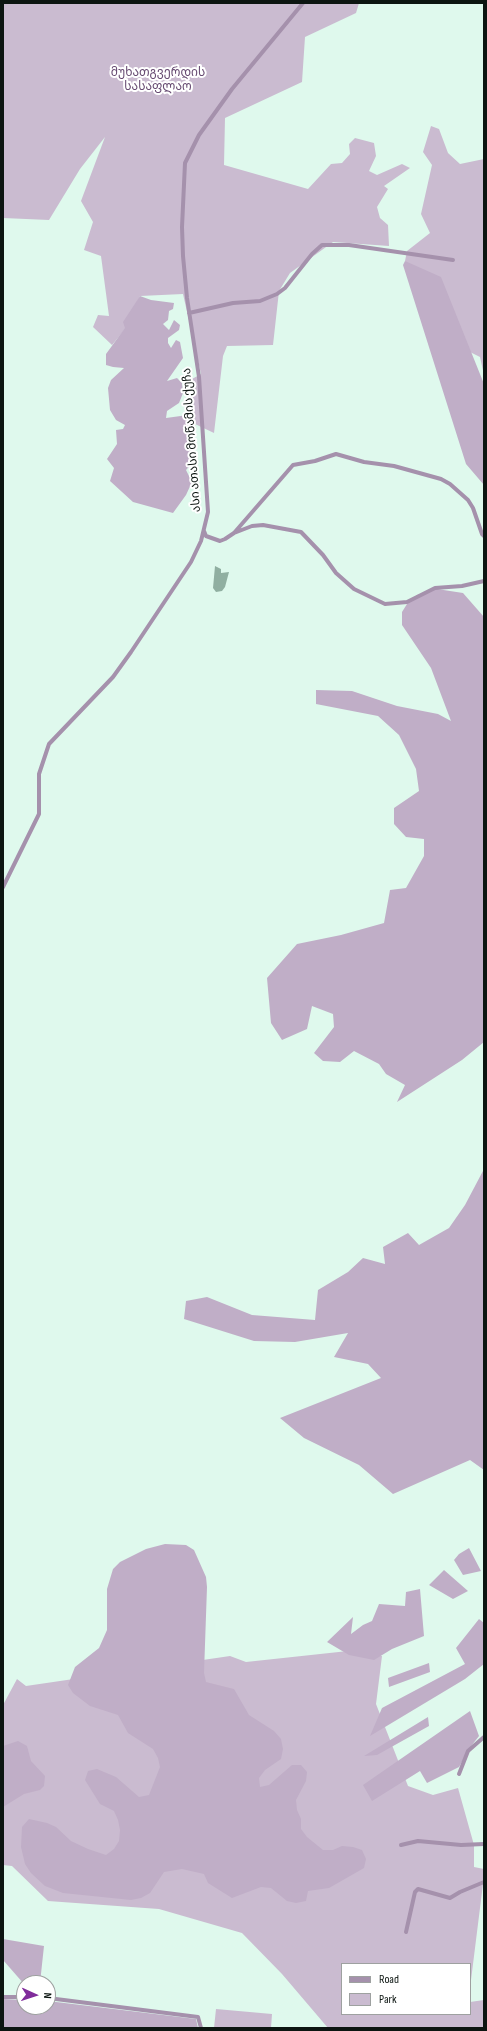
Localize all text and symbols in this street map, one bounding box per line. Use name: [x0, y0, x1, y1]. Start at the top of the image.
park label: მუხათგვერდის სასაფლაო: [111, 66, 205, 94]
street label: ასი ათასი მოწამის ქუჩა: [180, 367, 204, 513]
legend: [341, 1963, 471, 2015]
text: Road: [379, 1972, 399, 1987]
north arrow: [16, 1975, 56, 2015]
text: N: [41, 1992, 54, 1999]
text: Park: [379, 1992, 397, 2007]

